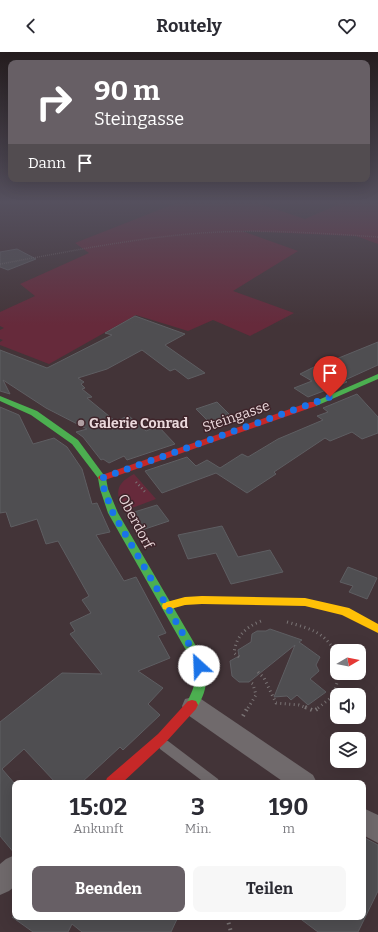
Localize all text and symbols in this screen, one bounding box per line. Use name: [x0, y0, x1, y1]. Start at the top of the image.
icon: back: [20, 15, 42, 37]
text: Routely: [156, 15, 222, 37]
icon: heart: [336, 15, 358, 37]
text: 90 m: [94, 74, 160, 107]
icon: right: [28, 76, 80, 128]
text: Steingasse: [94, 108, 184, 130]
icon: arrive: [74, 152, 96, 174]
text: Dann: [28, 154, 66, 172]
pin: [313, 356, 347, 397]
icon: arrive: [319, 362, 341, 384]
street label: Steingasse: [200, 397, 272, 436]
place label: Galerie Conrad: [89, 415, 189, 432]
marker: Galerie Conrad: [76, 418, 86, 428]
street label: Oberdorf: [114, 491, 157, 552]
north arrow: [330, 644, 366, 680]
map controls: [330, 644, 366, 768]
position arrow: [178, 645, 220, 687]
button: sound: [330, 688, 366, 724]
button: layers: [330, 732, 366, 768]
text: 15:02: [69, 793, 127, 821]
text: 3: [191, 793, 205, 821]
text: 190: [269, 793, 309, 821]
text: Ankunft: [73, 821, 123, 836]
text: Min.: [185, 821, 211, 836]
text: m: [282, 821, 295, 836]
button: Beenden: [32, 866, 185, 912]
button: Teilen: [193, 866, 346, 912]

